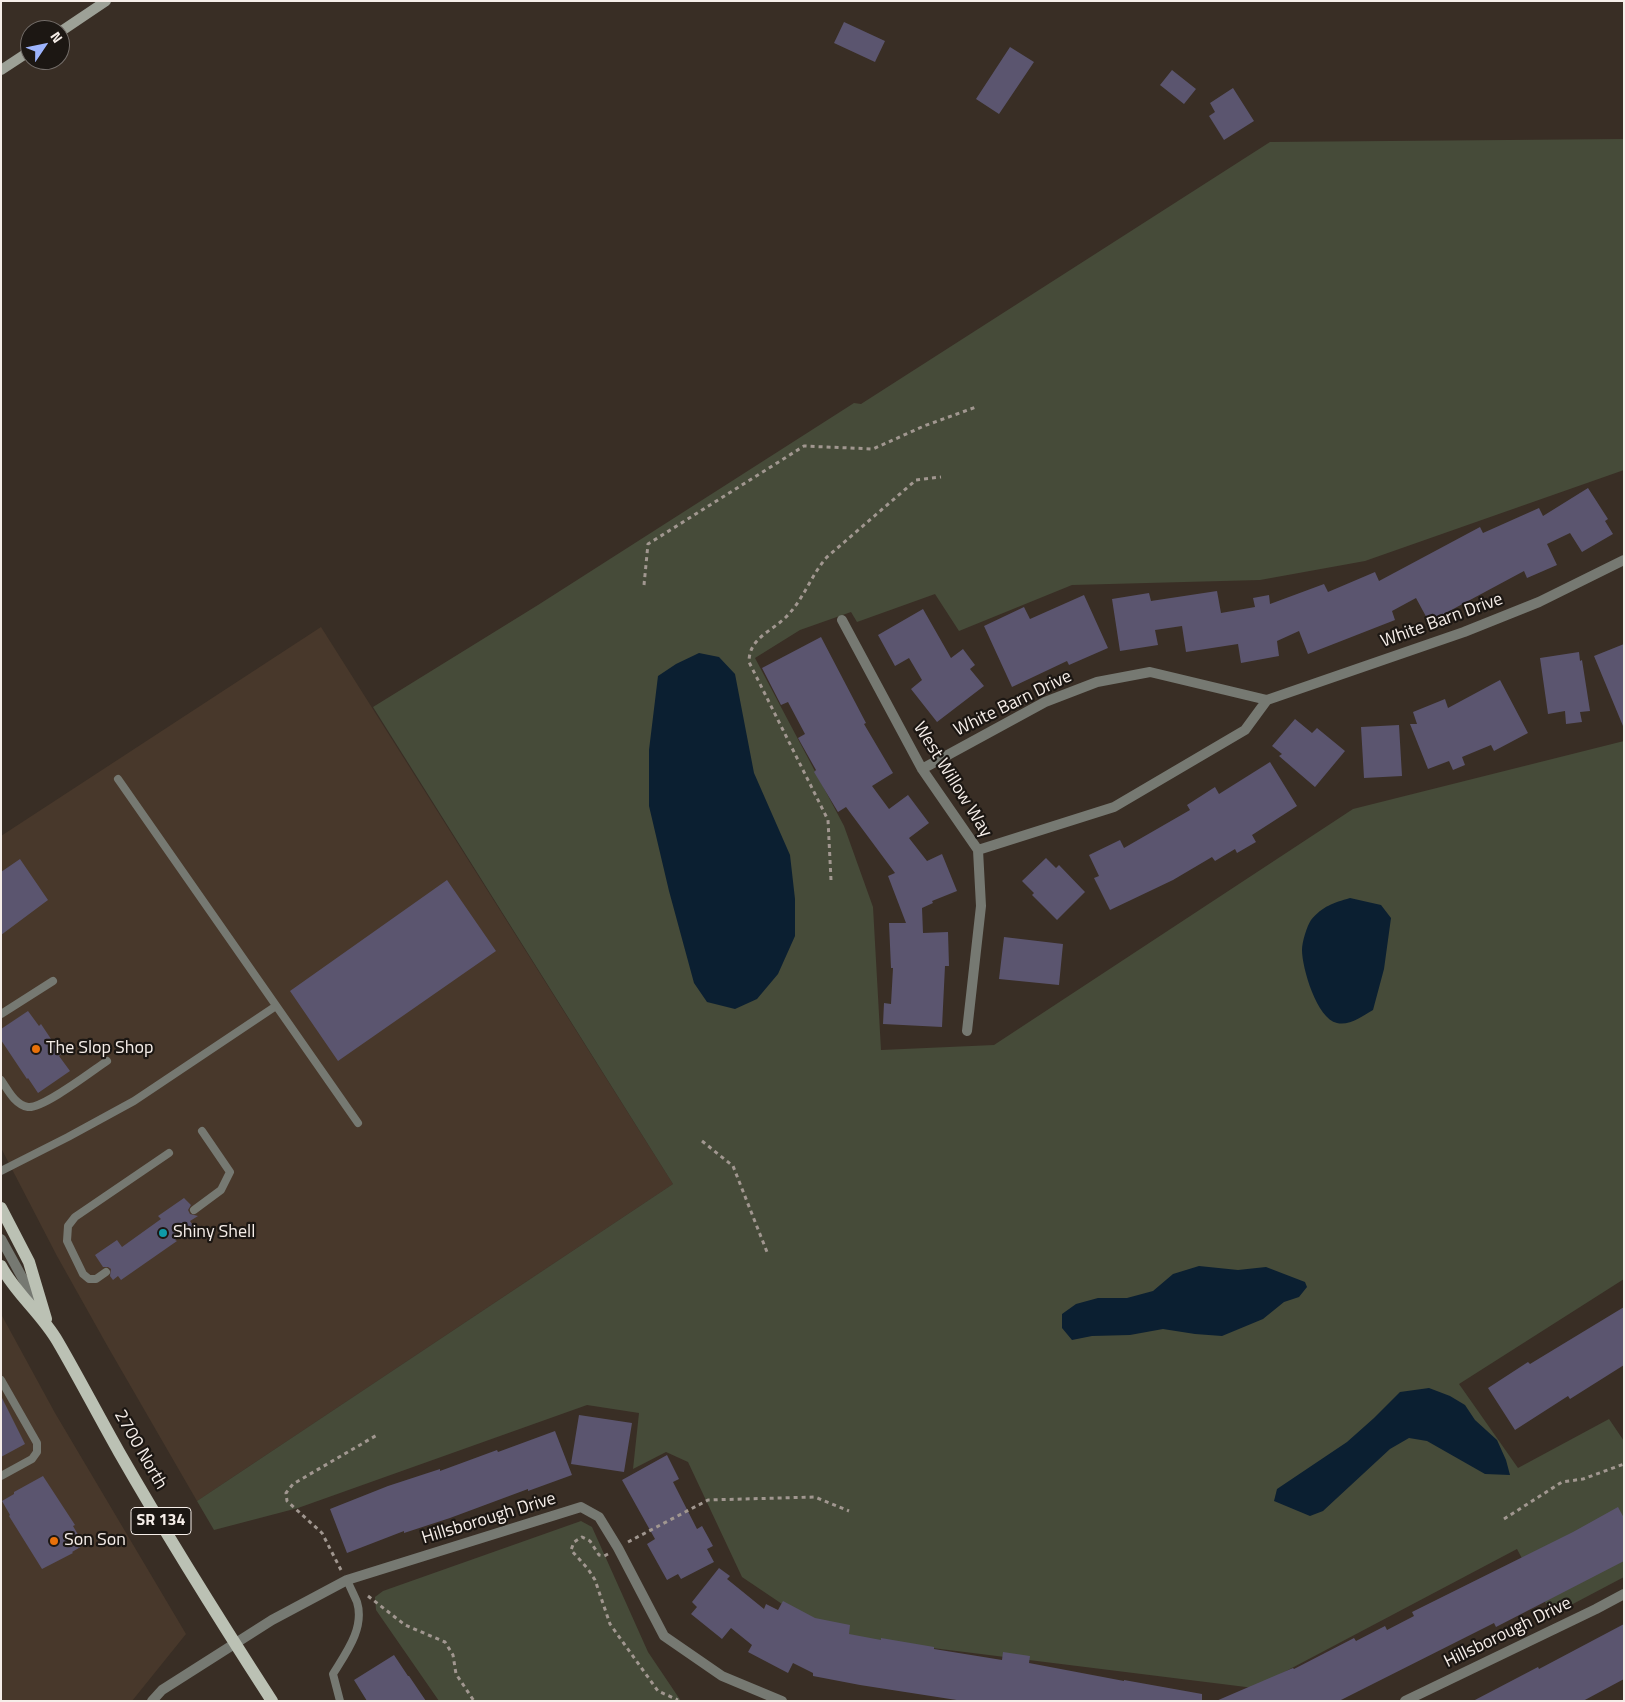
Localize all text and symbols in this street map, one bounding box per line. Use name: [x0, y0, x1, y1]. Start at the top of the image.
north arrow: [20, 20, 70, 70]
text: N: [46, 27, 68, 47]
street label: White Barn Drive: [1378, 589, 1506, 653]
street label: White Barn Drive: [951, 666, 1075, 742]
street label: West Willow Way: [908, 718, 996, 842]
place label: The Slop Shop: [46, 1038, 153, 1060]
marker: The Slop Shop: [30, 1043, 42, 1055]
place label: Shiny Shell: [173, 1222, 255, 1244]
marker: Shiny Shell: [157, 1227, 169, 1239]
street label: 2700 North: [109, 1406, 171, 1494]
street label: Hillsborough Drive: [419, 1488, 559, 1550]
road number: SR 134: [131, 1508, 191, 1534]
place label: Son Son: [64, 1530, 126, 1552]
marker: Son Son: [48, 1535, 60, 1547]
street label: Hillsborough Drive: [1441, 1593, 1575, 1673]

